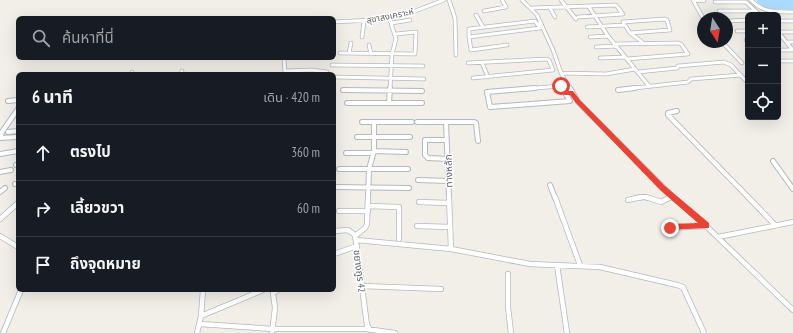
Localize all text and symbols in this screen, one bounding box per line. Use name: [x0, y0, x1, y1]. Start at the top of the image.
street label: สุขาสงเคราะห์: [365, 5, 415, 26]
north arrow: [697, 12, 733, 48]
map controls: [745, 12, 781, 120]
button: +: [745, 12, 781, 48]
search box: [16, 16, 336, 60]
icon: search: [30, 27, 52, 49]
text: ค้นหาที่นี่: [62, 28, 114, 47]
button: −: [745, 48, 781, 84]
route start: [552, 77, 570, 95]
button: locate: [745, 84, 781, 120]
text: 6 นาที: [32, 86, 73, 108]
text: เดิน · 420 m: [263, 89, 320, 106]
icon: ahead: [32, 142, 54, 164]
text: ตรงไป: [70, 142, 111, 161]
text: 360 m: [291, 144, 320, 161]
street label: ทางหลัก: [441, 154, 456, 188]
icon: right: [32, 198, 54, 220]
text: เลี้ยวขวา: [70, 198, 124, 217]
text: 60 m: [297, 200, 320, 217]
route end: [661, 219, 679, 237]
street label: ชยางกูร 42: [350, 249, 369, 293]
icon: arrive: [32, 254, 54, 276]
text: ถึงจุดหมาย: [70, 254, 141, 273]

